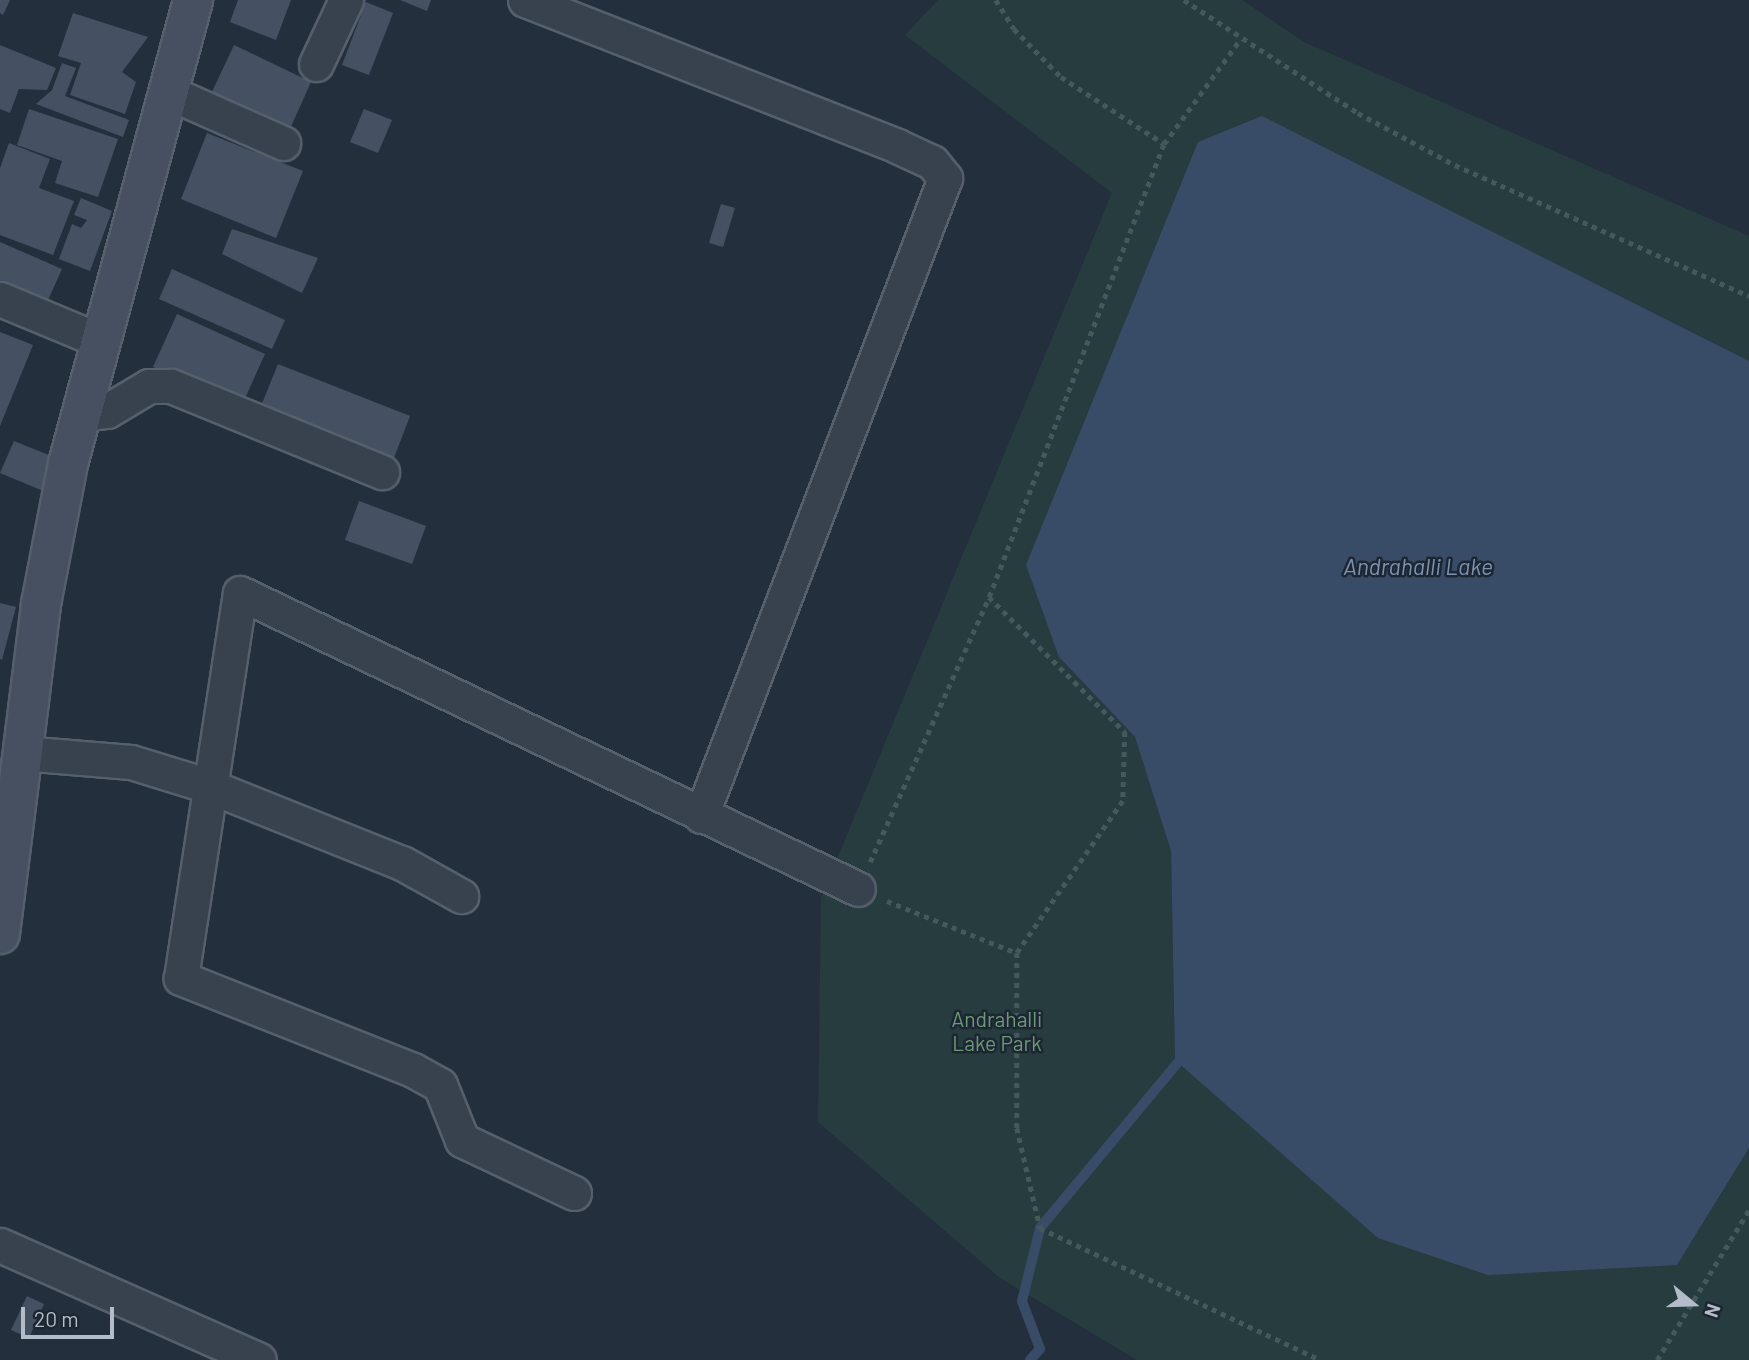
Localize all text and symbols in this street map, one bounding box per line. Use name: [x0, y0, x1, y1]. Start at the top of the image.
water label: Andrahalli Lake: [1343, 552, 1493, 580]
park label: Andrahalli Lake Park: [952, 1006, 1042, 1056]
north arrow: [1658, 1269, 1728, 1339]
scale bar: [24, 1294, 117, 1338]
text: N: [1700, 1301, 1726, 1321]
text: 20 m: [34, 1306, 79, 1331]

